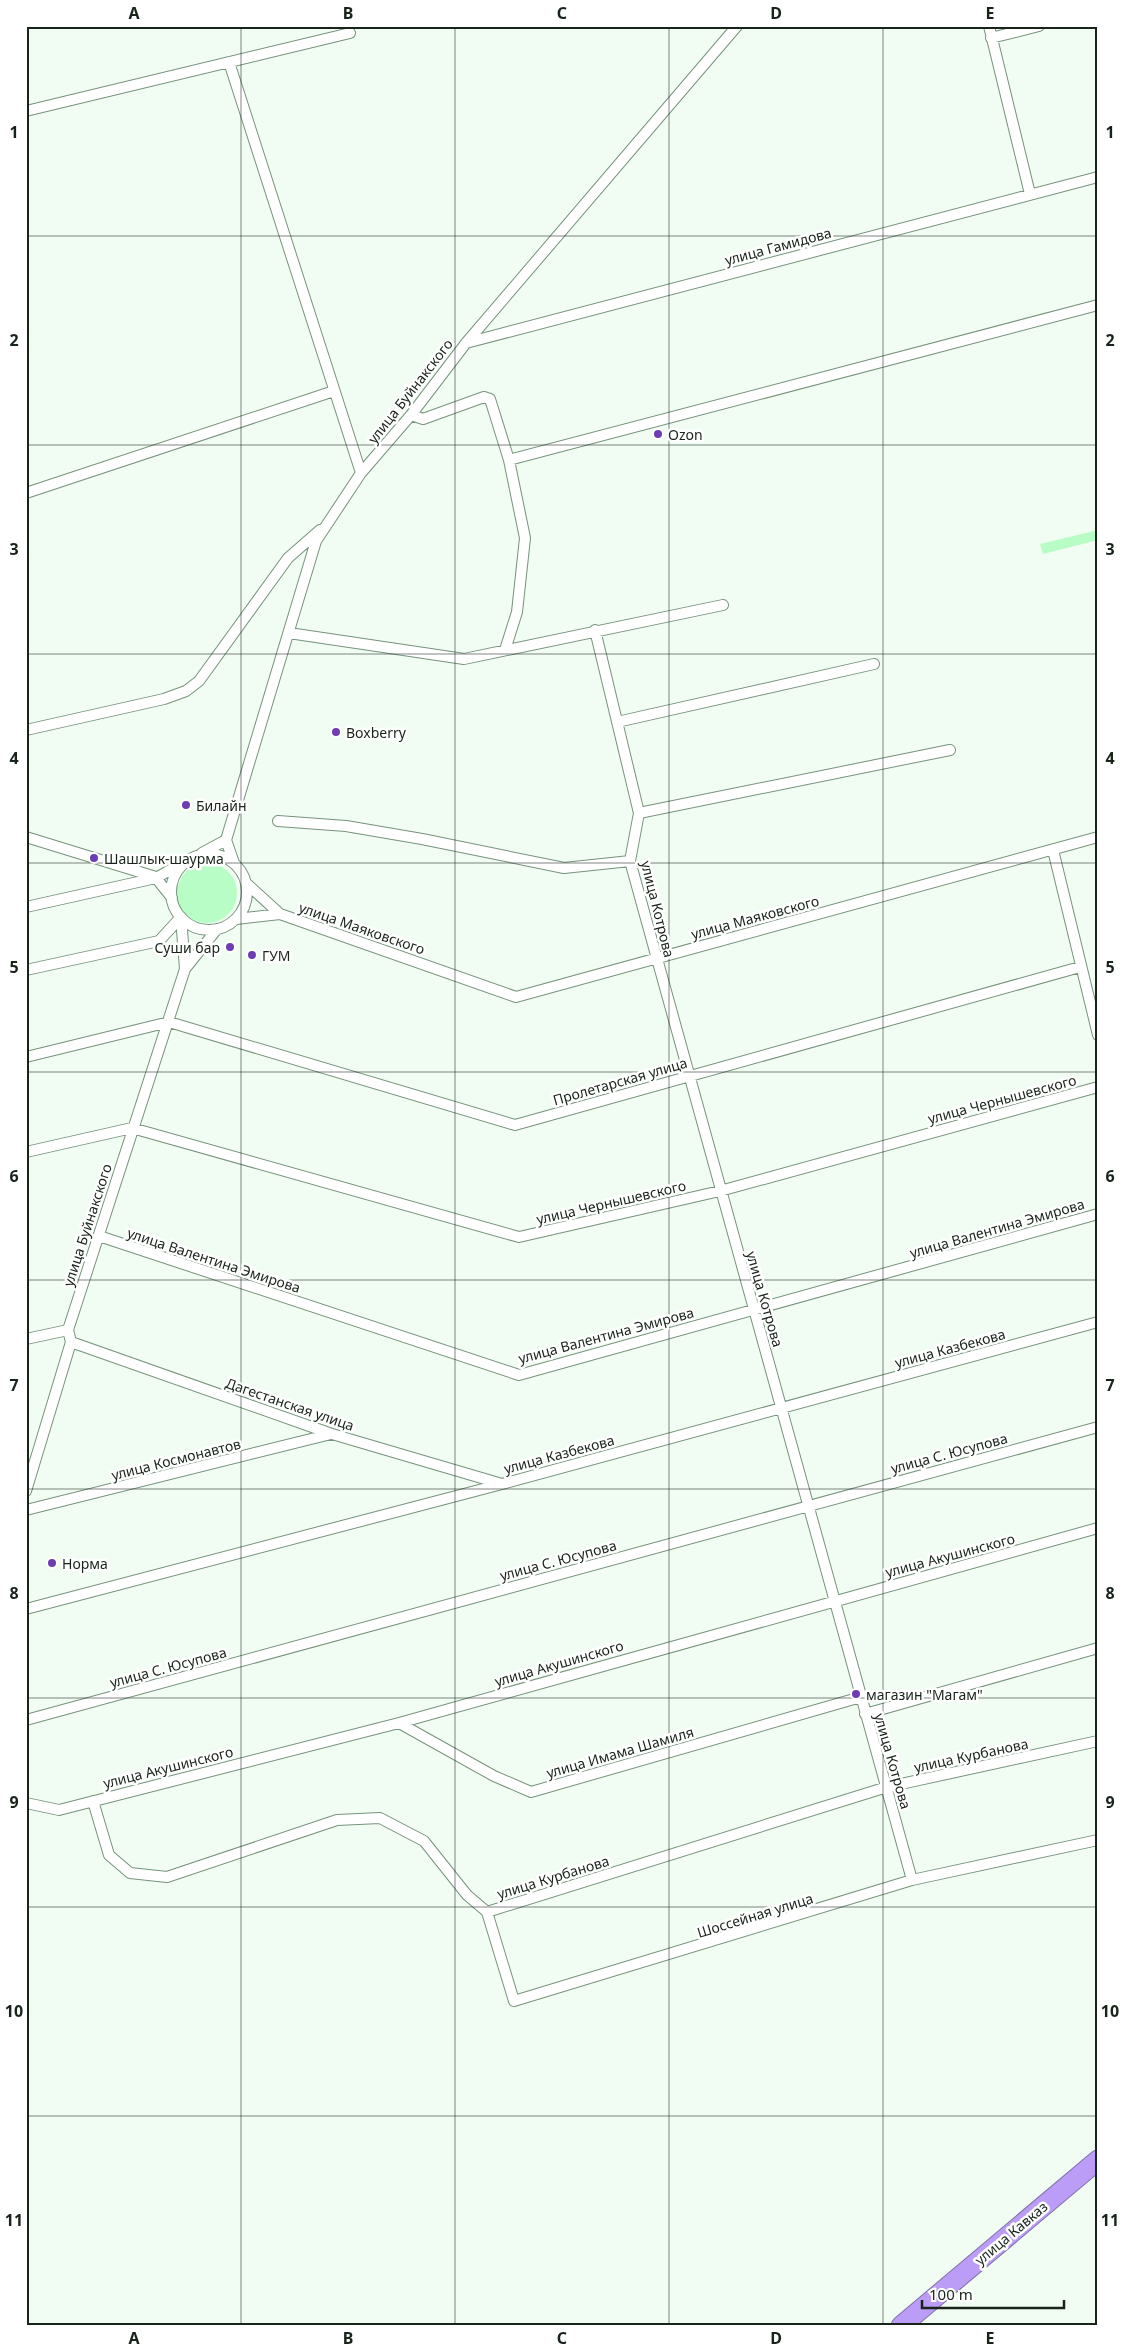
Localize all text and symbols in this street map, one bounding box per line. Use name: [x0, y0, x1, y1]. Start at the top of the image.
text: A: [128, 2, 140, 24]
text: B: [343, 2, 353, 24]
text: C: [557, 2, 567, 24]
text: D: [770, 2, 782, 24]
text: E: [986, 2, 995, 24]
text: 1: [9, 121, 19, 143]
text: 1: [1105, 121, 1115, 143]
street label: улица Гамидова: [723, 223, 833, 269]
text: 2: [9, 329, 19, 351]
text: 2: [1105, 329, 1115, 351]
street label: улица Буйнакского: [363, 335, 457, 447]
place label: Ozon: [668, 425, 703, 444]
marker: Ozon: [652, 428, 664, 440]
text: 3: [9, 538, 19, 560]
text: 3: [1105, 538, 1115, 560]
place label: Boxberry: [346, 723, 407, 742]
marker: Boxberry: [330, 726, 342, 738]
text: 4: [9, 747, 19, 769]
text: 4: [1105, 747, 1115, 769]
place label: Билайн: [196, 796, 247, 815]
marker: Билайн: [180, 799, 192, 811]
place label: Шашлык-шаурма: [104, 849, 224, 868]
marker: Шашлык-шаурма: [88, 852, 100, 864]
street label: улица Котрова: [637, 859, 679, 959]
street label: улица Маяковского: [689, 891, 821, 943]
street label: улица Маяковского: [297, 898, 427, 958]
place label: Суши бар: [154, 938, 220, 957]
marker: Суши бар: [224, 941, 236, 953]
place label: ГУМ: [262, 946, 290, 965]
marker: ГУМ: [246, 949, 258, 961]
text: 5: [9, 956, 19, 978]
text: 5: [1105, 956, 1115, 978]
street label: Пролетарская улица: [551, 1053, 689, 1109]
street label: улица Чернышевского: [926, 1070, 1078, 1128]
street label: улица Буйнакского: [58, 1161, 116, 1289]
text: 6: [9, 1165, 19, 1187]
text: 6: [1105, 1165, 1115, 1187]
street label: улица Чернышевского: [534, 1176, 688, 1228]
street label: улица Валентина Эмирова: [907, 1194, 1087, 1262]
street label: улица Валентина Эмирова: [125, 1223, 303, 1297]
street label: улица Котрова: [742, 1249, 788, 1349]
street label: улица Валентина Эмирова: [516, 1302, 696, 1368]
street label: улица Казбекова: [893, 1324, 1007, 1372]
street label: Дагестанская улица: [223, 1373, 357, 1435]
text: 7: [9, 1374, 19, 1396]
text: 7: [1105, 1374, 1115, 1396]
street label: улица С. Юсупова: [888, 1428, 1010, 1478]
street label: улица Казбекова: [502, 1430, 616, 1478]
street label: улица Космонавтов: [109, 1434, 243, 1484]
street label: улица Акушинского: [883, 1529, 1017, 1581]
street label: улица С. Юсупова: [497, 1535, 619, 1585]
place label: Норма: [62, 1554, 108, 1573]
marker: Норма: [46, 1557, 58, 1569]
text: 8: [9, 1582, 19, 1604]
text: 8: [1105, 1582, 1115, 1604]
street label: улица Акушинского: [492, 1635, 626, 1691]
street label: улица С. Юсупова: [107, 1642, 229, 1692]
place label: магазин "Магам": [866, 1685, 983, 1704]
marker: магазин "Магам": [850, 1688, 862, 1700]
street label: улица Котрова: [870, 1711, 916, 1811]
street label: улица Имама Шамиля: [544, 1722, 696, 1782]
street label: улица Курбанова: [912, 1734, 1030, 1776]
street label: улица Акушинского: [101, 1742, 235, 1792]
text: 9: [9, 1791, 19, 1813]
text: 9: [1105, 1791, 1115, 1813]
street label: улица Курбанова: [495, 1851, 611, 1903]
street label: Шоссейная улица: [695, 1888, 815, 1942]
text: 10: [5, 2000, 23, 2022]
text: 10: [1101, 2000, 1119, 2022]
street label: улица Кавказ: [971, 2197, 1051, 2269]
text: 11: [5, 2209, 23, 2231]
text: 11: [1101, 2209, 1119, 2231]
scale bar: [922, 2277, 1064, 2309]
text: 100 m: [929, 2284, 973, 2304]
text: A: [128, 2327, 140, 2349]
text: B: [343, 2327, 353, 2349]
text: C: [557, 2327, 567, 2349]
text: D: [770, 2327, 782, 2349]
text: E: [986, 2327, 995, 2349]

